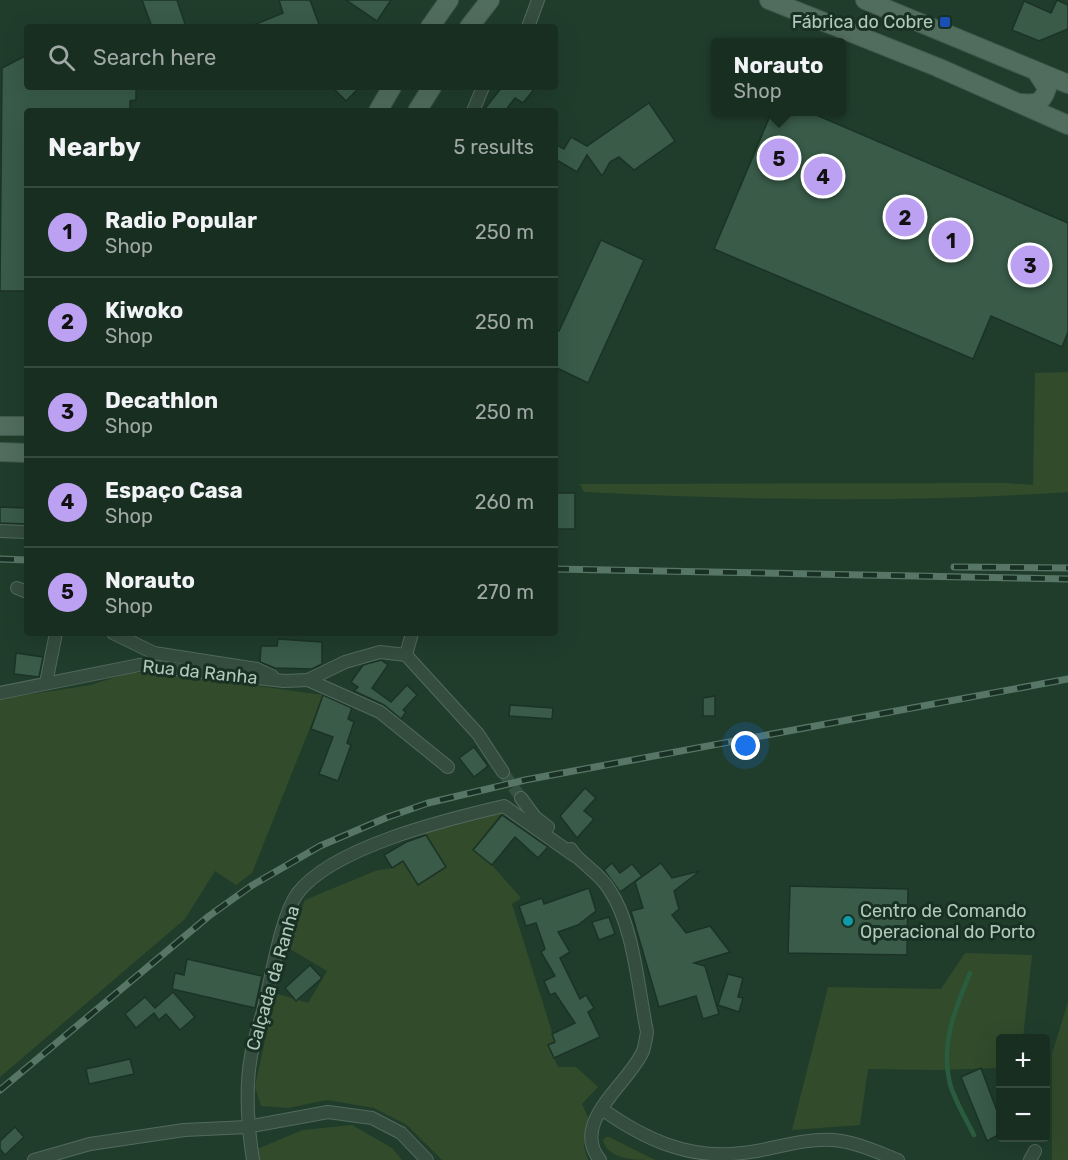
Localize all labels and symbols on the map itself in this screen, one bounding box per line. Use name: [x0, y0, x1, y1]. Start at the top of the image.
place label: Fábrica do Cobre: [792, 11, 933, 33]
marker: Fábrica do Cobre: [938, 15, 952, 29]
pin: 5: [760, 136, 798, 180]
pin: 4: [804, 154, 842, 198]
pin: 2: [886, 194, 924, 240]
pin: 1: [932, 218, 970, 262]
pin: 3: [1010, 242, 1050, 288]
street label: Rua da Ranha: [141, 655, 259, 689]
your location: [731, 731, 760, 760]
place label: Centro de Comando Operacional do Porto: [860, 900, 1035, 943]
street label: Calçada da Ranha: [242, 903, 304, 1053]
marker: Centro de Comando Operacional do Porto: [841, 914, 855, 928]

